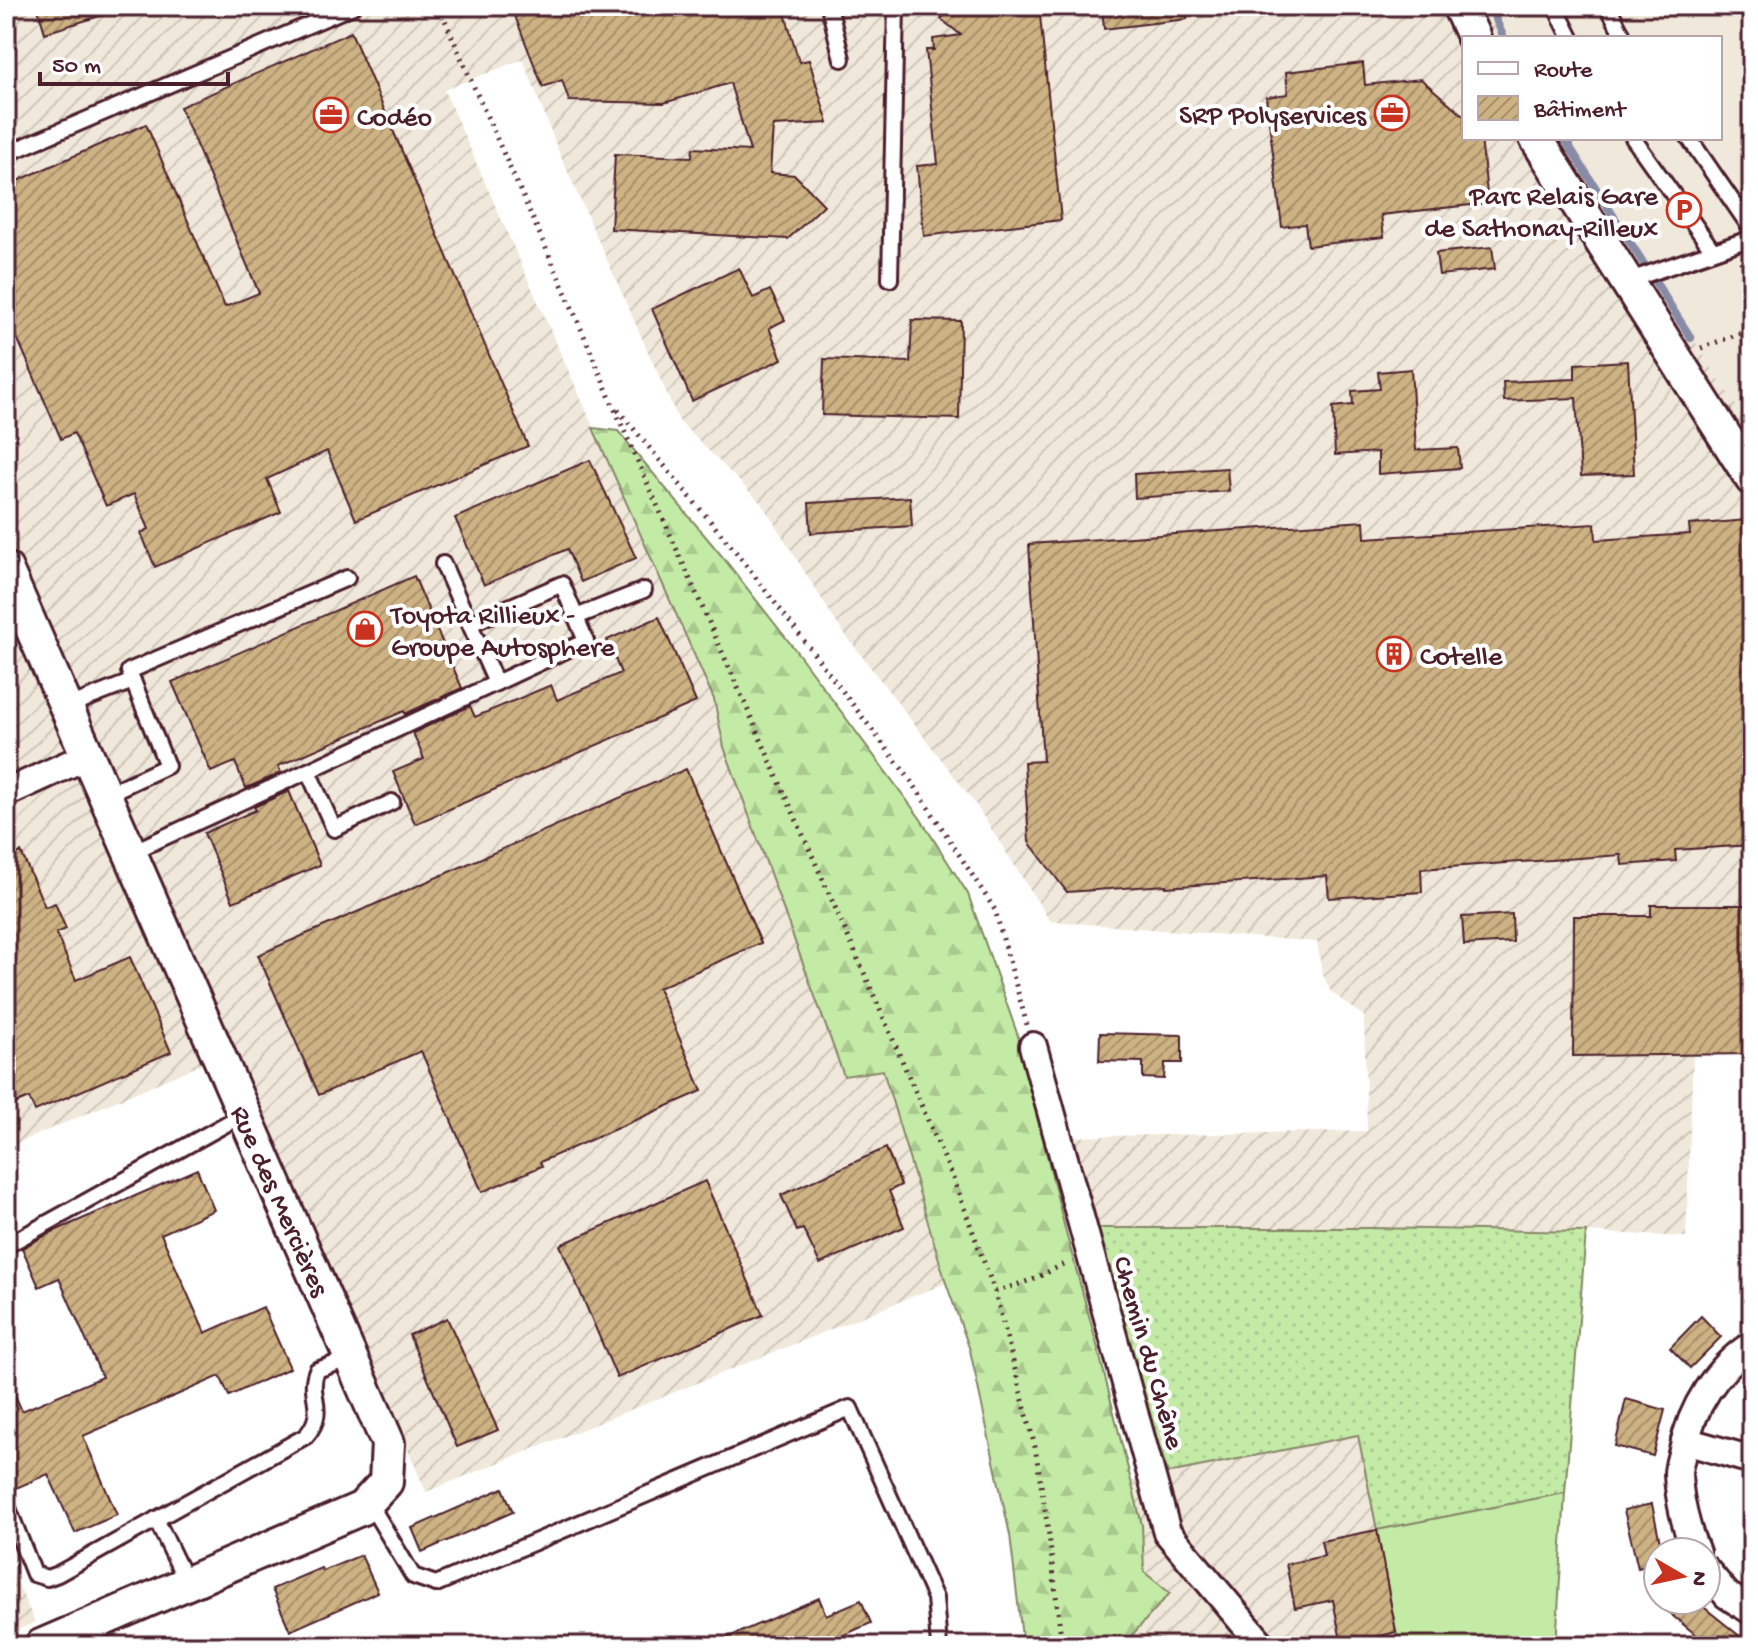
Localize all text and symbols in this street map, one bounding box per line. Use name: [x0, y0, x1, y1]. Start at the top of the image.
scale bar: [40, 36, 228, 86]
legend: [1462, 36, 1722, 140]
text: 50 m: [52, 53, 101, 82]
text: Route: [1534, 57, 1593, 86]
office icon: SRP Polyservices: [1373, 94, 1411, 132]
office icon: Codéo: [312, 96, 350, 134]
text: Bâtiment: [1533, 97, 1627, 126]
place label: SRP Polyservices: [1179, 101, 1367, 134]
place label: Codéo: [357, 103, 432, 136]
place label: Parc Relais Gare de Sathonay-Rilleux: [1424, 182, 1659, 247]
parking icon: Parc Relais Gare de Sathonay-Rilleux: [1665, 191, 1703, 229]
place label: Toyota Rillieux - Groupe Autosphere: [389, 601, 615, 666]
shop icon: Toyota Rillieux - Groupe Autosphere: [346, 610, 384, 648]
building icon: Cotelle: [1375, 635, 1413, 673]
place label: Cotelle: [1420, 642, 1503, 675]
street label: Rue des Mercières: [221, 1101, 335, 1303]
street label: Chemin du Chêne: [1103, 1253, 1190, 1454]
north arrow: [1642, 1536, 1722, 1616]
text: N: [1684, 1569, 1712, 1588]

